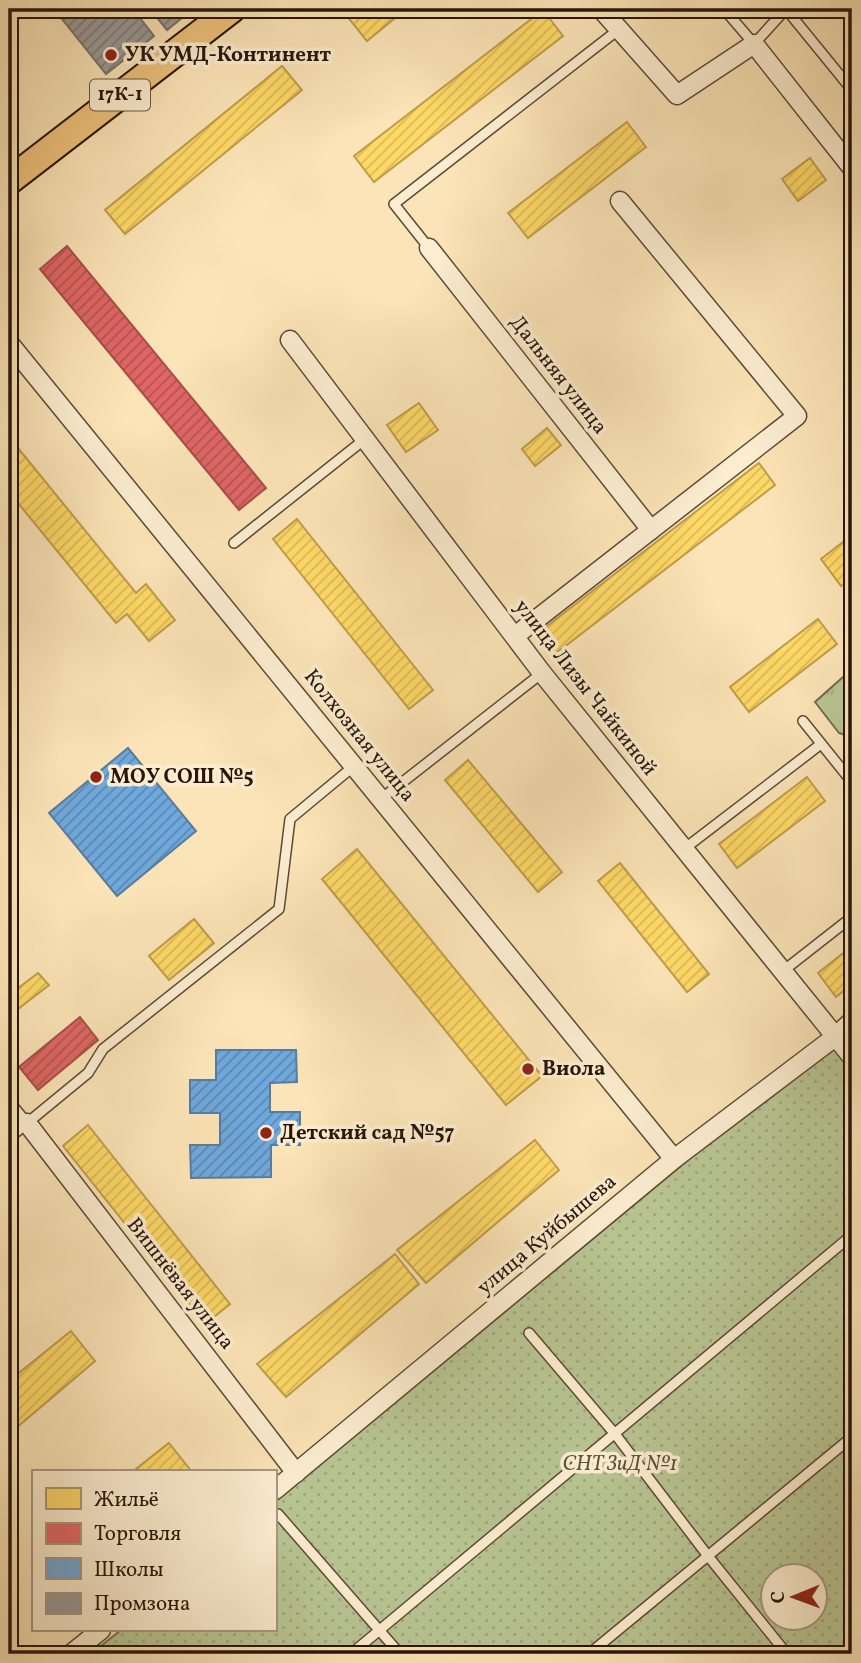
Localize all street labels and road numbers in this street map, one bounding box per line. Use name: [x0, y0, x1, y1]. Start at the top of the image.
road number: 17К-1: [90, 80, 150, 110]
street label: Дальняя улица: [502, 309, 614, 441]
street label: улица Лизы Чайкиной: [507, 594, 663, 782]
street label: Колхозная улица: [296, 664, 422, 808]
street label: улица Куйбышева: [471, 1168, 623, 1302]
street label: Вишнёвая улица: [119, 1212, 241, 1356]

